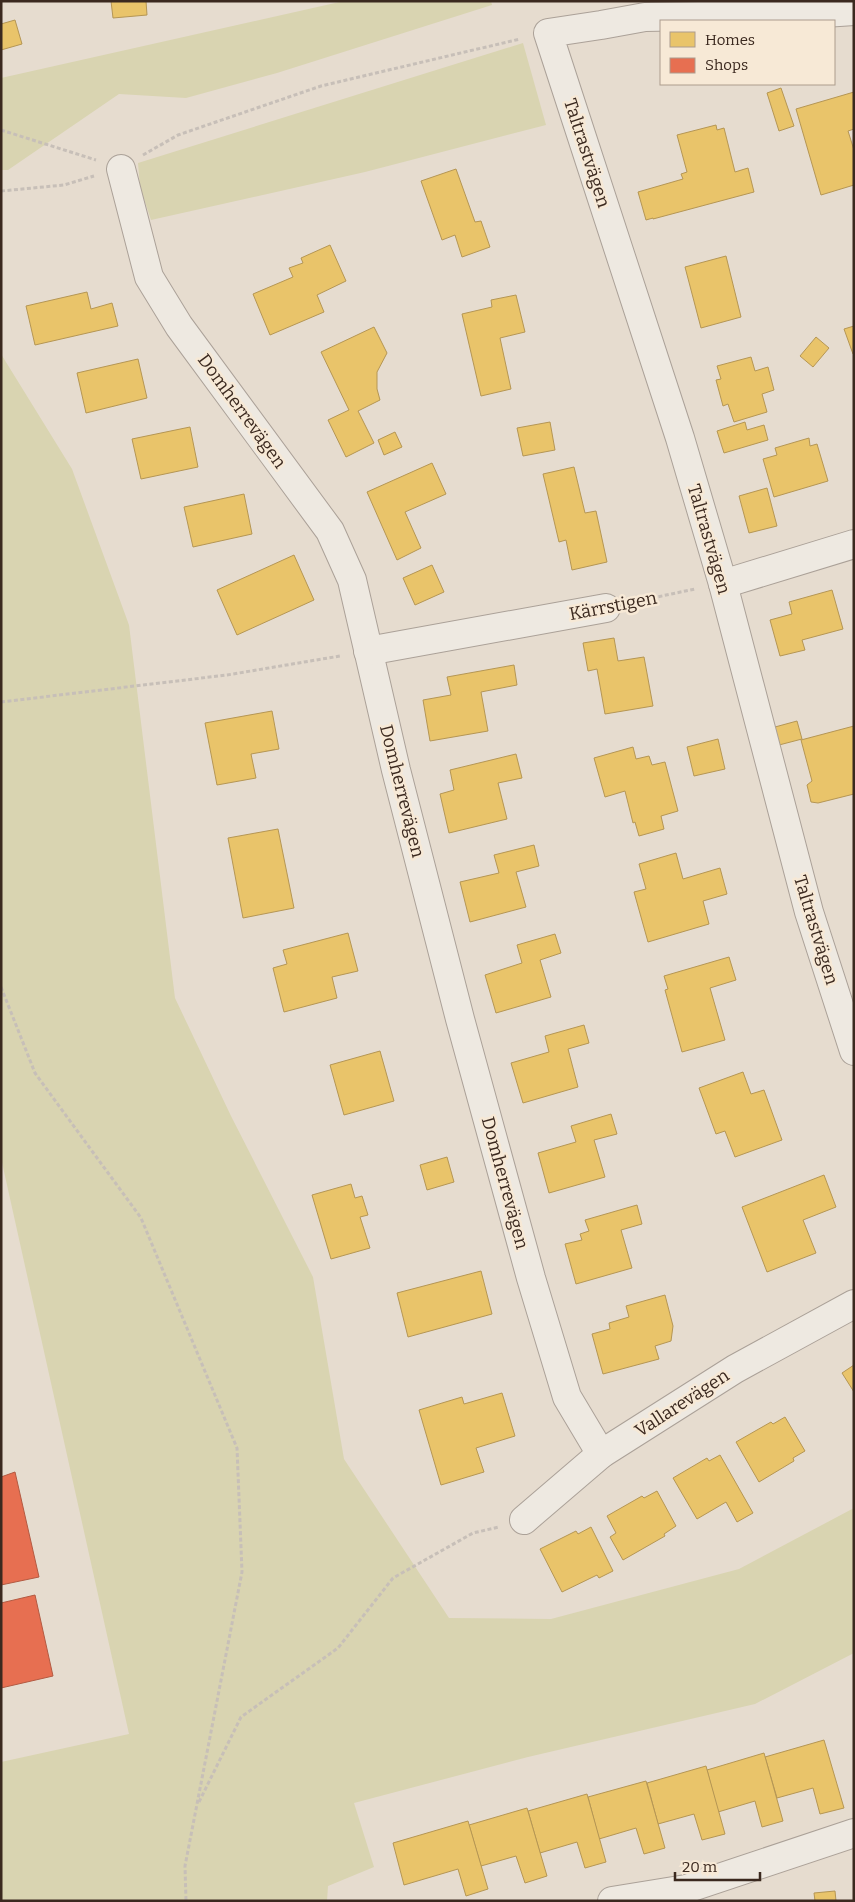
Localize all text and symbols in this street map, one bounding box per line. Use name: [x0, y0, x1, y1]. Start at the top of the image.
legend: [660, 20, 835, 85]
text: Homes: [705, 31, 755, 49]
text: Shops: [705, 56, 748, 74]
street label: Taltrastvägen: [559, 96, 615, 211]
street label: Domherrevägen: [193, 349, 291, 473]
street label: Taltrastvägen: [683, 482, 735, 597]
street label: Kärrstigen: [567, 587, 659, 625]
street label: Domherrevägen: [375, 722, 429, 860]
street label: Taltrastvägen: [789, 873, 843, 988]
street label: Domherrevägen: [477, 1114, 533, 1252]
street label: Vallarevägen: [631, 1364, 734, 1442]
scale bar: [675, 1850, 760, 1882]
text: 20 m: [682, 1858, 718, 1876]

